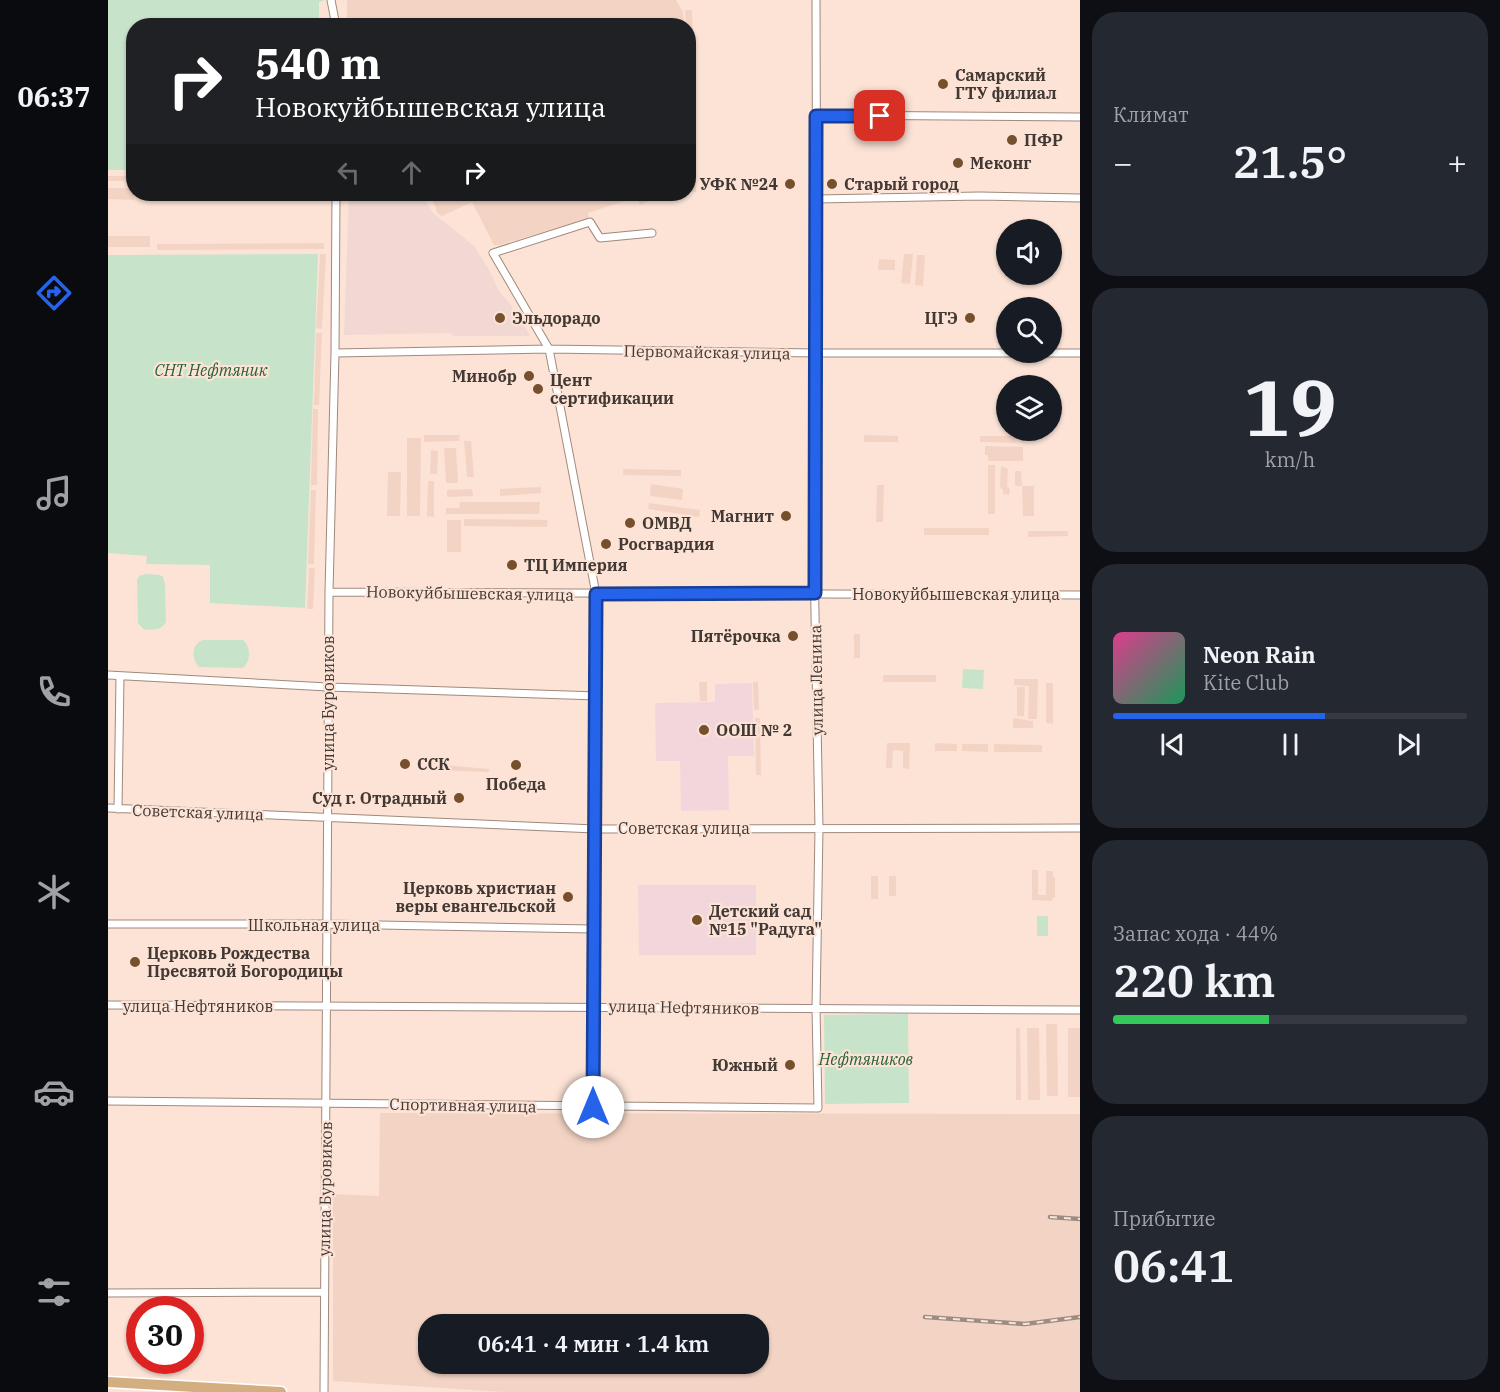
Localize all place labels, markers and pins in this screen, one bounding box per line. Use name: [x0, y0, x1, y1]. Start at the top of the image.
place label: Самарский ГТУ филиал: [955, 65, 1057, 103]
marker: Самарский ГТУ филиал: [936, 77, 950, 91]
pin: [854, 90, 905, 141]
place label: ПФР: [1024, 130, 1063, 150]
marker: ПФР: [1005, 133, 1019, 147]
place label: Меконг: [970, 153, 1031, 173]
marker: Меконг: [951, 156, 965, 170]
place label: УФК №24: [699, 174, 778, 194]
place label: Старый город: [844, 174, 959, 194]
marker: УФК №24: [783, 177, 797, 191]
marker: Старый город: [825, 177, 839, 191]
place label: Эльдорадо: [512, 308, 601, 328]
place label: ЦГЭ: [925, 308, 958, 328]
marker: Эльдорадо: [493, 311, 507, 325]
marker: ЦГЭ: [963, 311, 977, 325]
place label: Минобр: [452, 366, 517, 386]
marker: Минобр: [522, 369, 536, 383]
place label: Цент сертификации: [550, 370, 674, 408]
marker: Цент сертификации: [531, 382, 545, 396]
place label: Магнит: [711, 506, 774, 526]
marker: Магнит: [779, 509, 793, 523]
place label: ОМВД: [642, 513, 691, 533]
marker: ОМВД: [623, 516, 637, 530]
place label: Росгвардия: [618, 534, 715, 554]
marker: Росгвардия: [599, 537, 613, 551]
place label: ТЦ Империя: [524, 555, 628, 575]
marker: ТЦ Империя: [505, 558, 519, 572]
place label: Пятёрочка: [691, 626, 781, 646]
marker: Пятёрочка: [786, 629, 800, 643]
place label: ООШ № 2: [716, 720, 792, 740]
marker: ООШ № 2: [697, 723, 711, 737]
place label: ССК: [417, 754, 450, 774]
marker: ССК: [398, 757, 412, 771]
marker: Победа: [509, 758, 523, 772]
place label: Победа: [486, 774, 546, 794]
place label: Суд г. Отрадный: [312, 788, 447, 808]
marker: Суд г. Отрадный: [452, 791, 466, 805]
place label: Церковь христиан веры евангельской: [395, 878, 556, 916]
marker: Церковь христиан веры евангельской: [561, 890, 575, 904]
place label: Детский сад №15 "Радуга": [709, 901, 822, 939]
marker: Детский сад №15 "Радуга": [690, 913, 704, 927]
place label: Церковь Рождества Пресвятой Богородицы: [147, 943, 343, 981]
marker: Церковь Рождества Пресвятой Богородицы: [128, 955, 142, 969]
place label: Южный: [712, 1055, 778, 1075]
marker: Южный: [783, 1058, 797, 1072]

